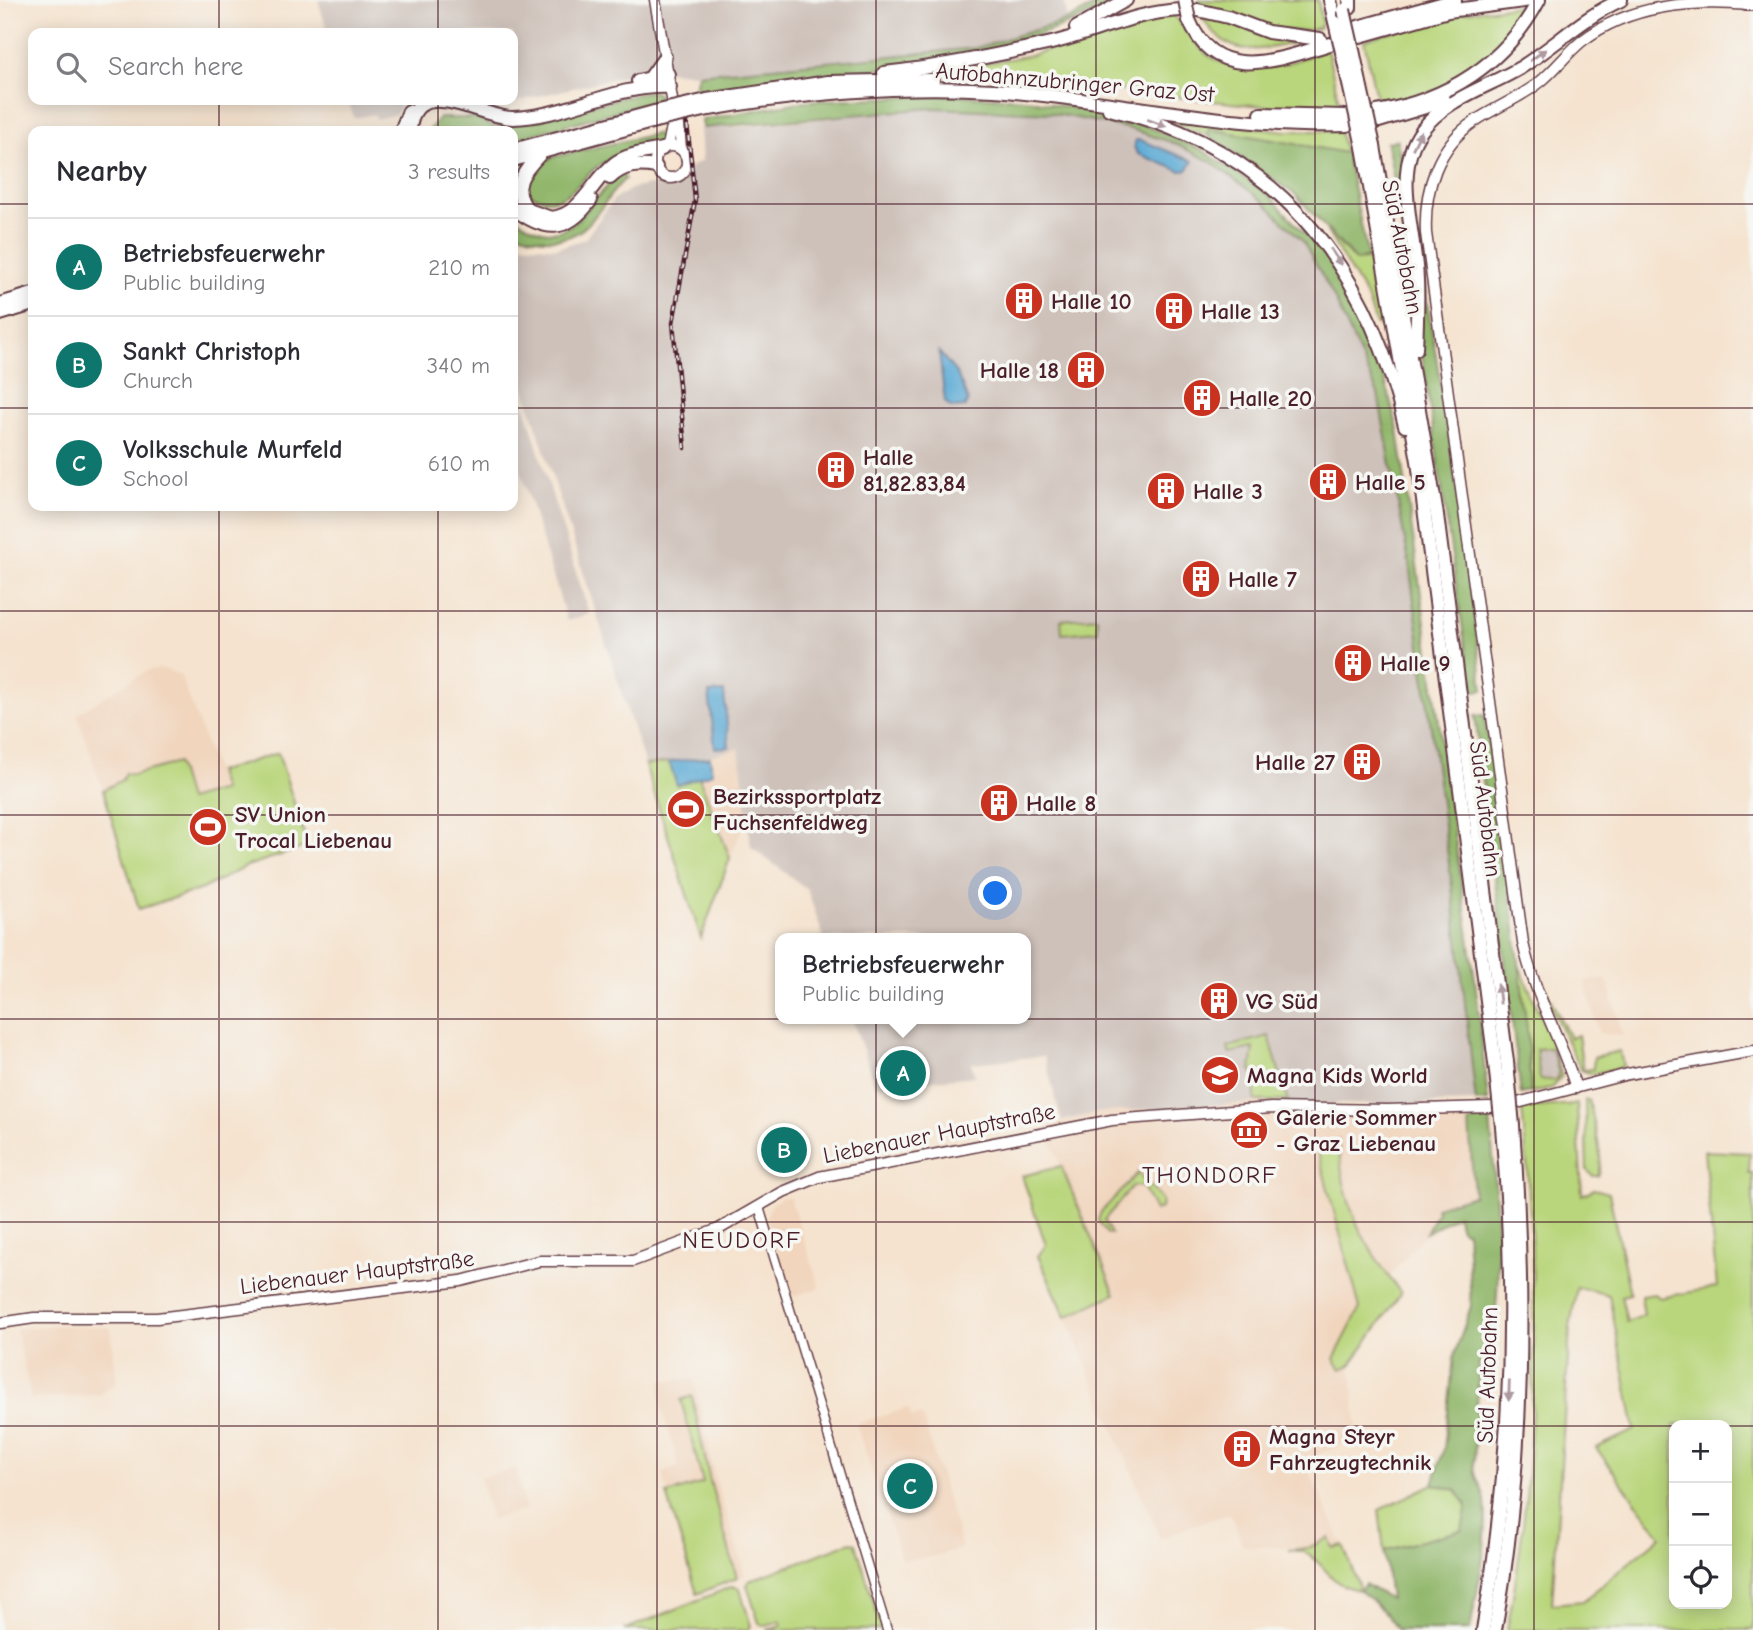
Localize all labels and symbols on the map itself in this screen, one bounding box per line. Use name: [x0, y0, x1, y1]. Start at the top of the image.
one-way arrow: [1529, 48, 1547, 62]
street label: Autobahnzubringer Graz Ost: [934, 57, 1217, 108]
one-way arrow: [1146, 118, 1167, 129]
one-way arrow: [1411, 130, 1422, 150]
street label: Süd Autobahn: [1376, 177, 1429, 317]
one-way arrow: [1329, 248, 1342, 267]
building icon: Halle 10: [1003, 280, 1045, 322]
place label: Halle 10: [1051, 288, 1132, 315]
building icon: Halle 13: [1153, 290, 1195, 332]
place label: Halle 13: [1201, 298, 1280, 325]
building icon: Halle 18: [1065, 349, 1107, 391]
place label: Halle 18: [980, 357, 1059, 384]
building icon: Halle 20: [1181, 377, 1223, 419]
place label: Halle 20: [1229, 385, 1312, 412]
place label: Halle 81,82.83,84: [863, 444, 966, 497]
building icon: Halle 81,82.83,84: [815, 449, 857, 491]
building icon: Halle 5: [1307, 461, 1349, 503]
place label: Halle 5: [1355, 469, 1426, 496]
building icon: Halle 3: [1145, 470, 1187, 512]
place label: Halle 3: [1193, 478, 1263, 505]
building icon: Halle 7: [1180, 558, 1222, 600]
place label: Halle 7: [1228, 566, 1297, 593]
building icon: Halle 9: [1332, 642, 1374, 684]
place label: Halle 9: [1380, 650, 1450, 677]
street label: Süd Autobahn: [1464, 740, 1507, 879]
building icon: Halle 27: [1341, 741, 1383, 783]
place label: Halle 27: [1255, 749, 1336, 776]
building icon: Halle 8: [978, 782, 1020, 824]
place label: Bezirkssportplatz Fuchsenfeldweg: [713, 783, 881, 836]
sports icon: Bezirkssportplatz Fuchsenfeldweg: [665, 788, 707, 830]
place label: Halle 8: [1026, 790, 1096, 817]
place label: SV Union Trocal Liebenau: [235, 801, 392, 854]
sports icon: SV Union Trocal Liebenau: [187, 806, 229, 848]
your location: [978, 876, 1012, 910]
building icon: VG Süd: [1198, 980, 1240, 1022]
one-way arrow: [1493, 983, 1504, 1005]
place label: VG Süd: [1246, 988, 1318, 1015]
pin: A: [880, 1047, 926, 1099]
school or university icon: Magna Kids World: [1199, 1054, 1241, 1096]
place label: Magna Kids World: [1247, 1062, 1428, 1089]
street label: Liebenauer Hauptstraße: [821, 1098, 1057, 1169]
place label: Galerie Sommer - Graz Liebenau: [1276, 1104, 1437, 1157]
museum icon: Galerie Sommer - Graz Liebenau: [1228, 1109, 1270, 1151]
pin: B: [761, 1124, 807, 1176]
district label: THONDORF: [1142, 1161, 1278, 1189]
district label: NEUDORF: [682, 1226, 802, 1254]
street label: Liebenauer Hauptstraße: [238, 1245, 476, 1300]
street label: Süd Autobahn: [1472, 1306, 1503, 1444]
one-way arrow: [1503, 1380, 1514, 1402]
place label: Magna Steyr Fahrzeugtechnik: [1269, 1423, 1431, 1476]
building icon: Magna Steyr Fahrzeugtechnik: [1221, 1428, 1263, 1470]
pin: C: [887, 1460, 933, 1512]

